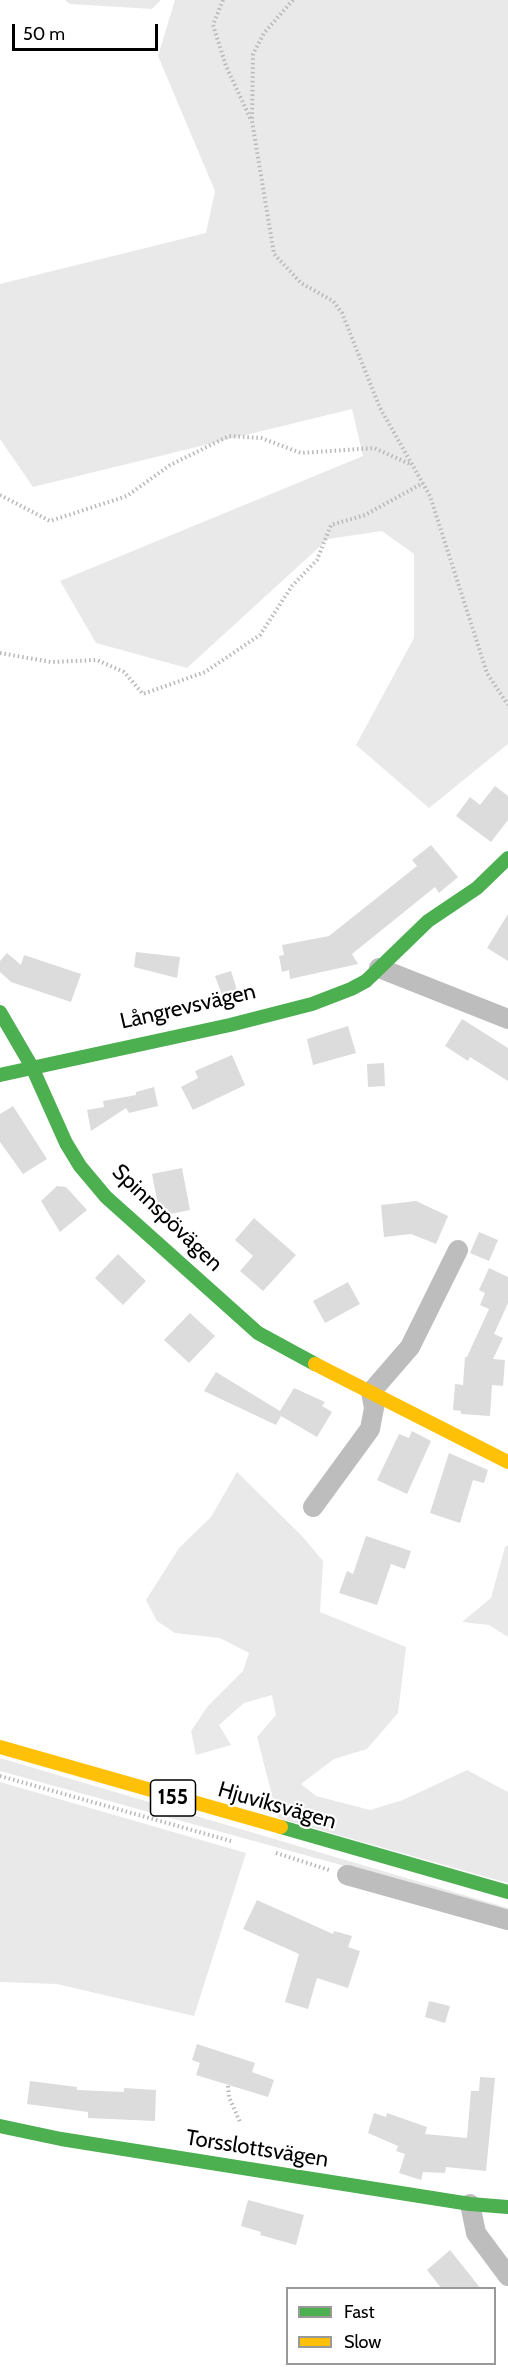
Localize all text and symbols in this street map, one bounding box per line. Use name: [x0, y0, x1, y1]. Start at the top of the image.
scale bar: [15, 12, 160, 50]
text: 50 m: [23, 23, 65, 45]
street label: Långrevsvägen: [118, 979, 258, 1035]
street label: Spinnspövägen: [106, 1159, 228, 1277]
street label: Hjuviksvägen: [215, 1777, 339, 1835]
road number: 155: [150, 1780, 195, 1816]
street label: Torsslottsvägen: [184, 2125, 330, 2173]
legend: [286, 2287, 496, 2365]
text: Fast: [344, 2301, 375, 2323]
text: Slow: [344, 2331, 381, 2353]

